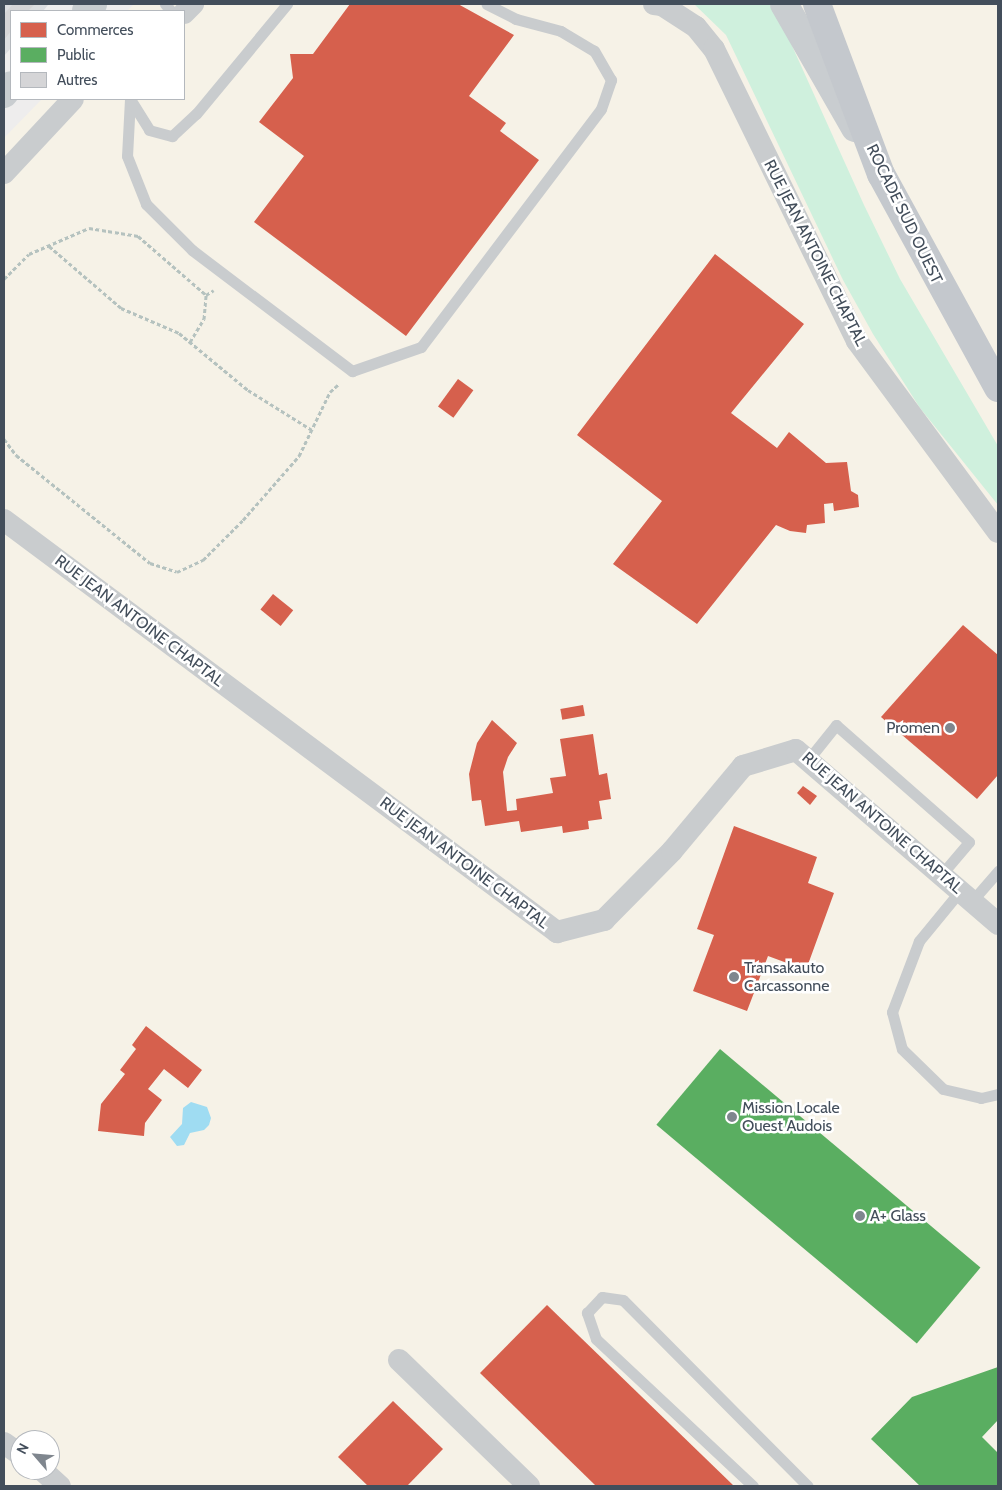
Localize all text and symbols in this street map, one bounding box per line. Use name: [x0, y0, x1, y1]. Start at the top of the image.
legend: [10, 10, 185, 100]
text: Commerces: [57, 21, 133, 39]
text: Public: [57, 46, 95, 64]
text: Autres: [57, 71, 97, 89]
street label: ROCADE SUD OUEST: [862, 141, 946, 287]
street label: RUE JEAN ANTOINE CHAPTAL: [760, 157, 870, 349]
street label: RUE JEAN ANTOINE CHAPTAL: [51, 551, 227, 691]
place label: Promen: [886, 718, 940, 738]
marker: Promen: [944, 722, 956, 734]
street label: RUE JEAN ANTOINE CHAPTAL: [798, 748, 966, 898]
street label: RUE JEAN ANTOINE CHAPTAL: [376, 793, 552, 933]
place label: Transakauto Carcassonne: [744, 958, 829, 996]
marker: Transakauto Carcassonne: [728, 971, 740, 983]
place label: Mission Locale Ouest Audois: [742, 1098, 840, 1136]
marker: Mission Locale Ouest Audois: [726, 1111, 738, 1123]
place label: A+ Glass: [870, 1206, 926, 1226]
marker: A+ Glass: [854, 1210, 866, 1222]
north arrow: [10, 1430, 60, 1480]
text: N: [12, 1440, 33, 1457]

